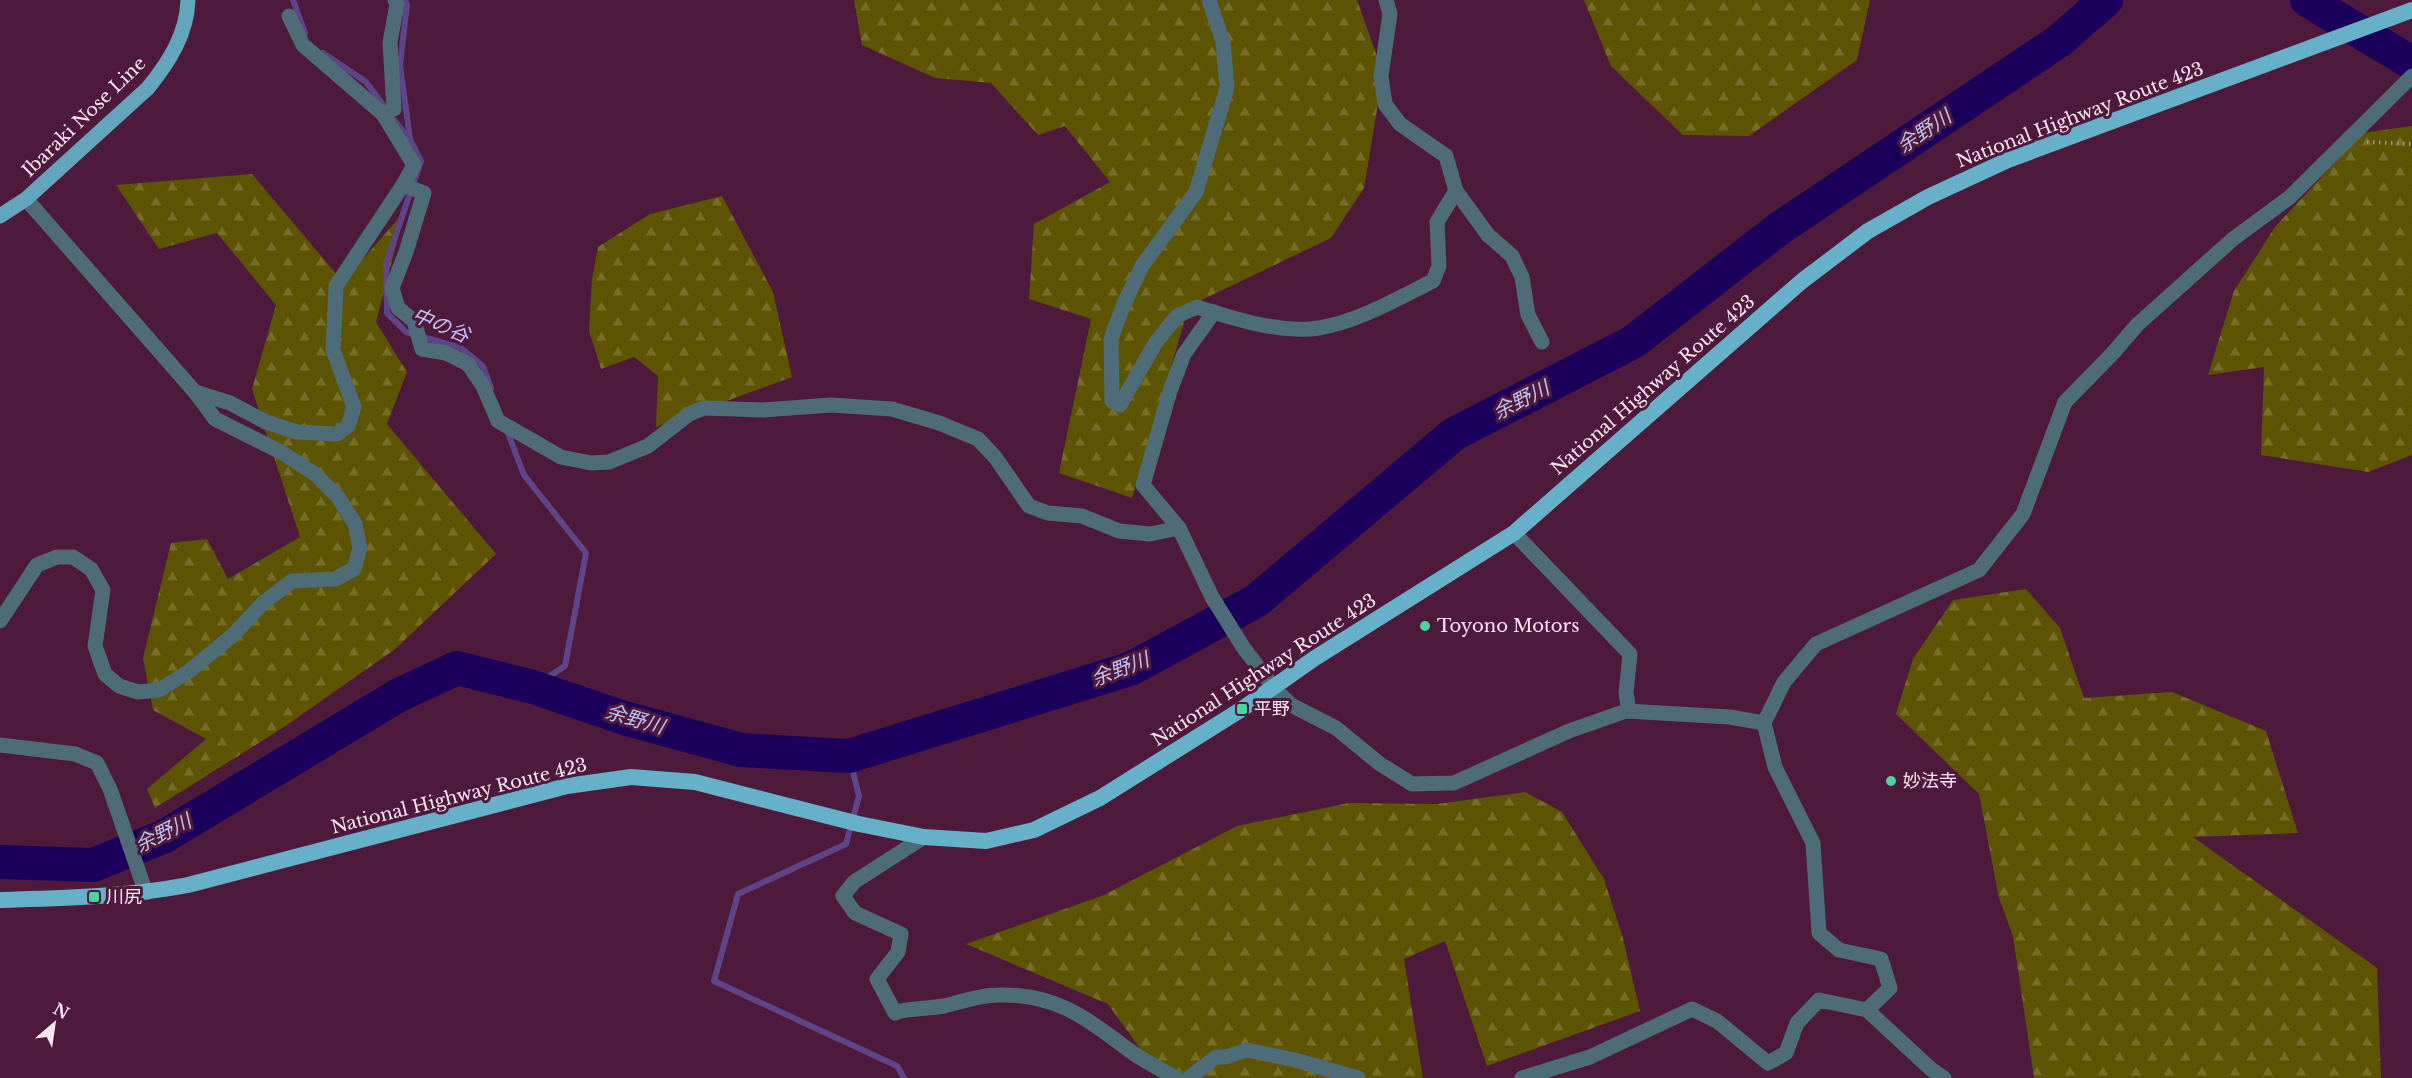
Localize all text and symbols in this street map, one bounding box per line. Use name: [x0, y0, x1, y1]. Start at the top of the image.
street label: Ibaraki Nose Line: [18, 52, 150, 182]
street label: National Highway Route 423: [1953, 58, 2207, 172]
water label: 余野川: [1892, 103, 1957, 158]
street label: National Highway Route 423: [1547, 290, 1759, 480]
water label: 中の谷: [409, 302, 475, 349]
water label: 余野川: [1489, 375, 1555, 424]
street label: National Highway Route 423: [1148, 589, 1380, 751]
place label: Toyono Motors: [1437, 615, 1579, 637]
marker: Toyono Motors: [1418, 619, 1432, 633]
water label: 余野川: [1088, 646, 1154, 691]
place label: 平野: [1254, 698, 1290, 720]
water label: 余野川: [603, 699, 669, 739]
marker: 平野: [1235, 702, 1249, 716]
street label: National Highway Route 423: [329, 754, 589, 838]
place label: 妙法寺: [1903, 770, 1957, 792]
marker: 妙法寺: [1884, 774, 1898, 788]
water label: 余野川: [131, 808, 197, 857]
place label: 川尻: [106, 886, 142, 908]
marker: 川尻: [87, 890, 101, 904]
north arrow: [24, 994, 84, 1054]
text: N: [50, 998, 73, 1023]

